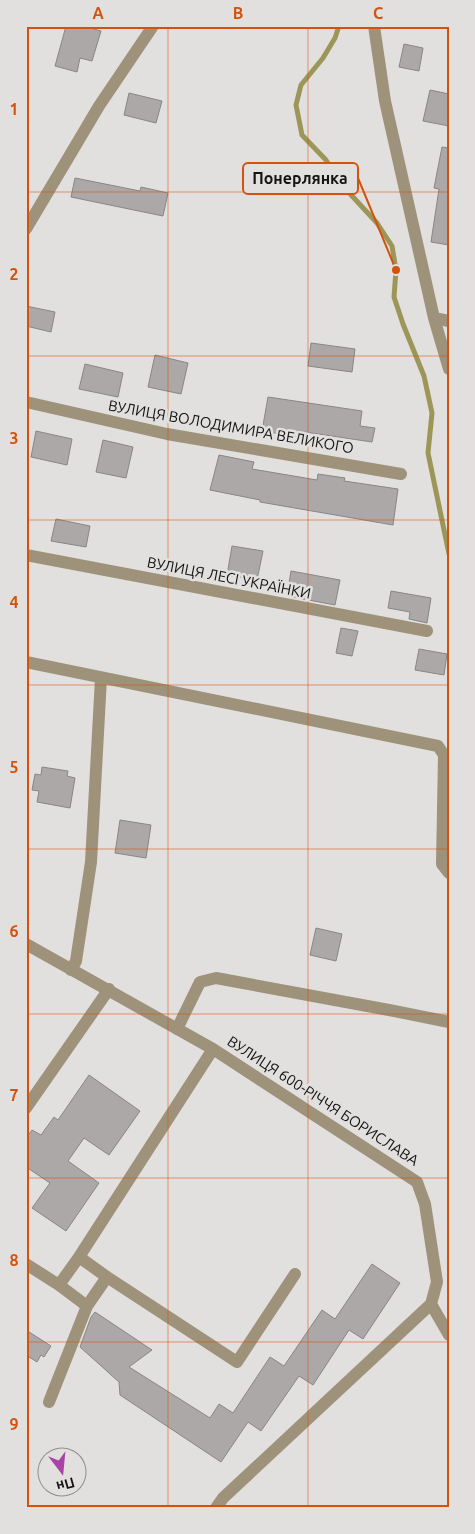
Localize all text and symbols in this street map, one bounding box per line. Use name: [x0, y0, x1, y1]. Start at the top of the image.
text: A: [92, 4, 104, 22]
text: B: [233, 4, 243, 22]
text: C: [373, 4, 383, 22]
text: 1: [9, 100, 19, 118]
callout: Понерлянка: [243, 163, 358, 194]
text: Понерлянка: [252, 169, 348, 187]
text: 2: [9, 265, 19, 283]
street label: ВУЛИЦЯ ВОЛОДИМИРА ВЕЛИКОГО: [107, 397, 355, 457]
text: 3: [9, 429, 19, 447]
street label: ВУЛИЦЯ ЛЕСІ УКРАЇНКИ: [146, 553, 312, 602]
text: 4: [9, 593, 19, 611]
text: 5: [9, 758, 19, 776]
text: 6: [9, 922, 19, 940]
street label: ВУЛИЦЯ 600-РІЧЧЯ БОРИСЛАВА: [224, 1032, 422, 1169]
text: 7: [9, 1086, 19, 1104]
text: 8: [9, 1251, 19, 1269]
text: 9: [9, 1415, 19, 1433]
north arrow: [38, 1446, 88, 1496]
text: Пн: [55, 1474, 77, 1495]

